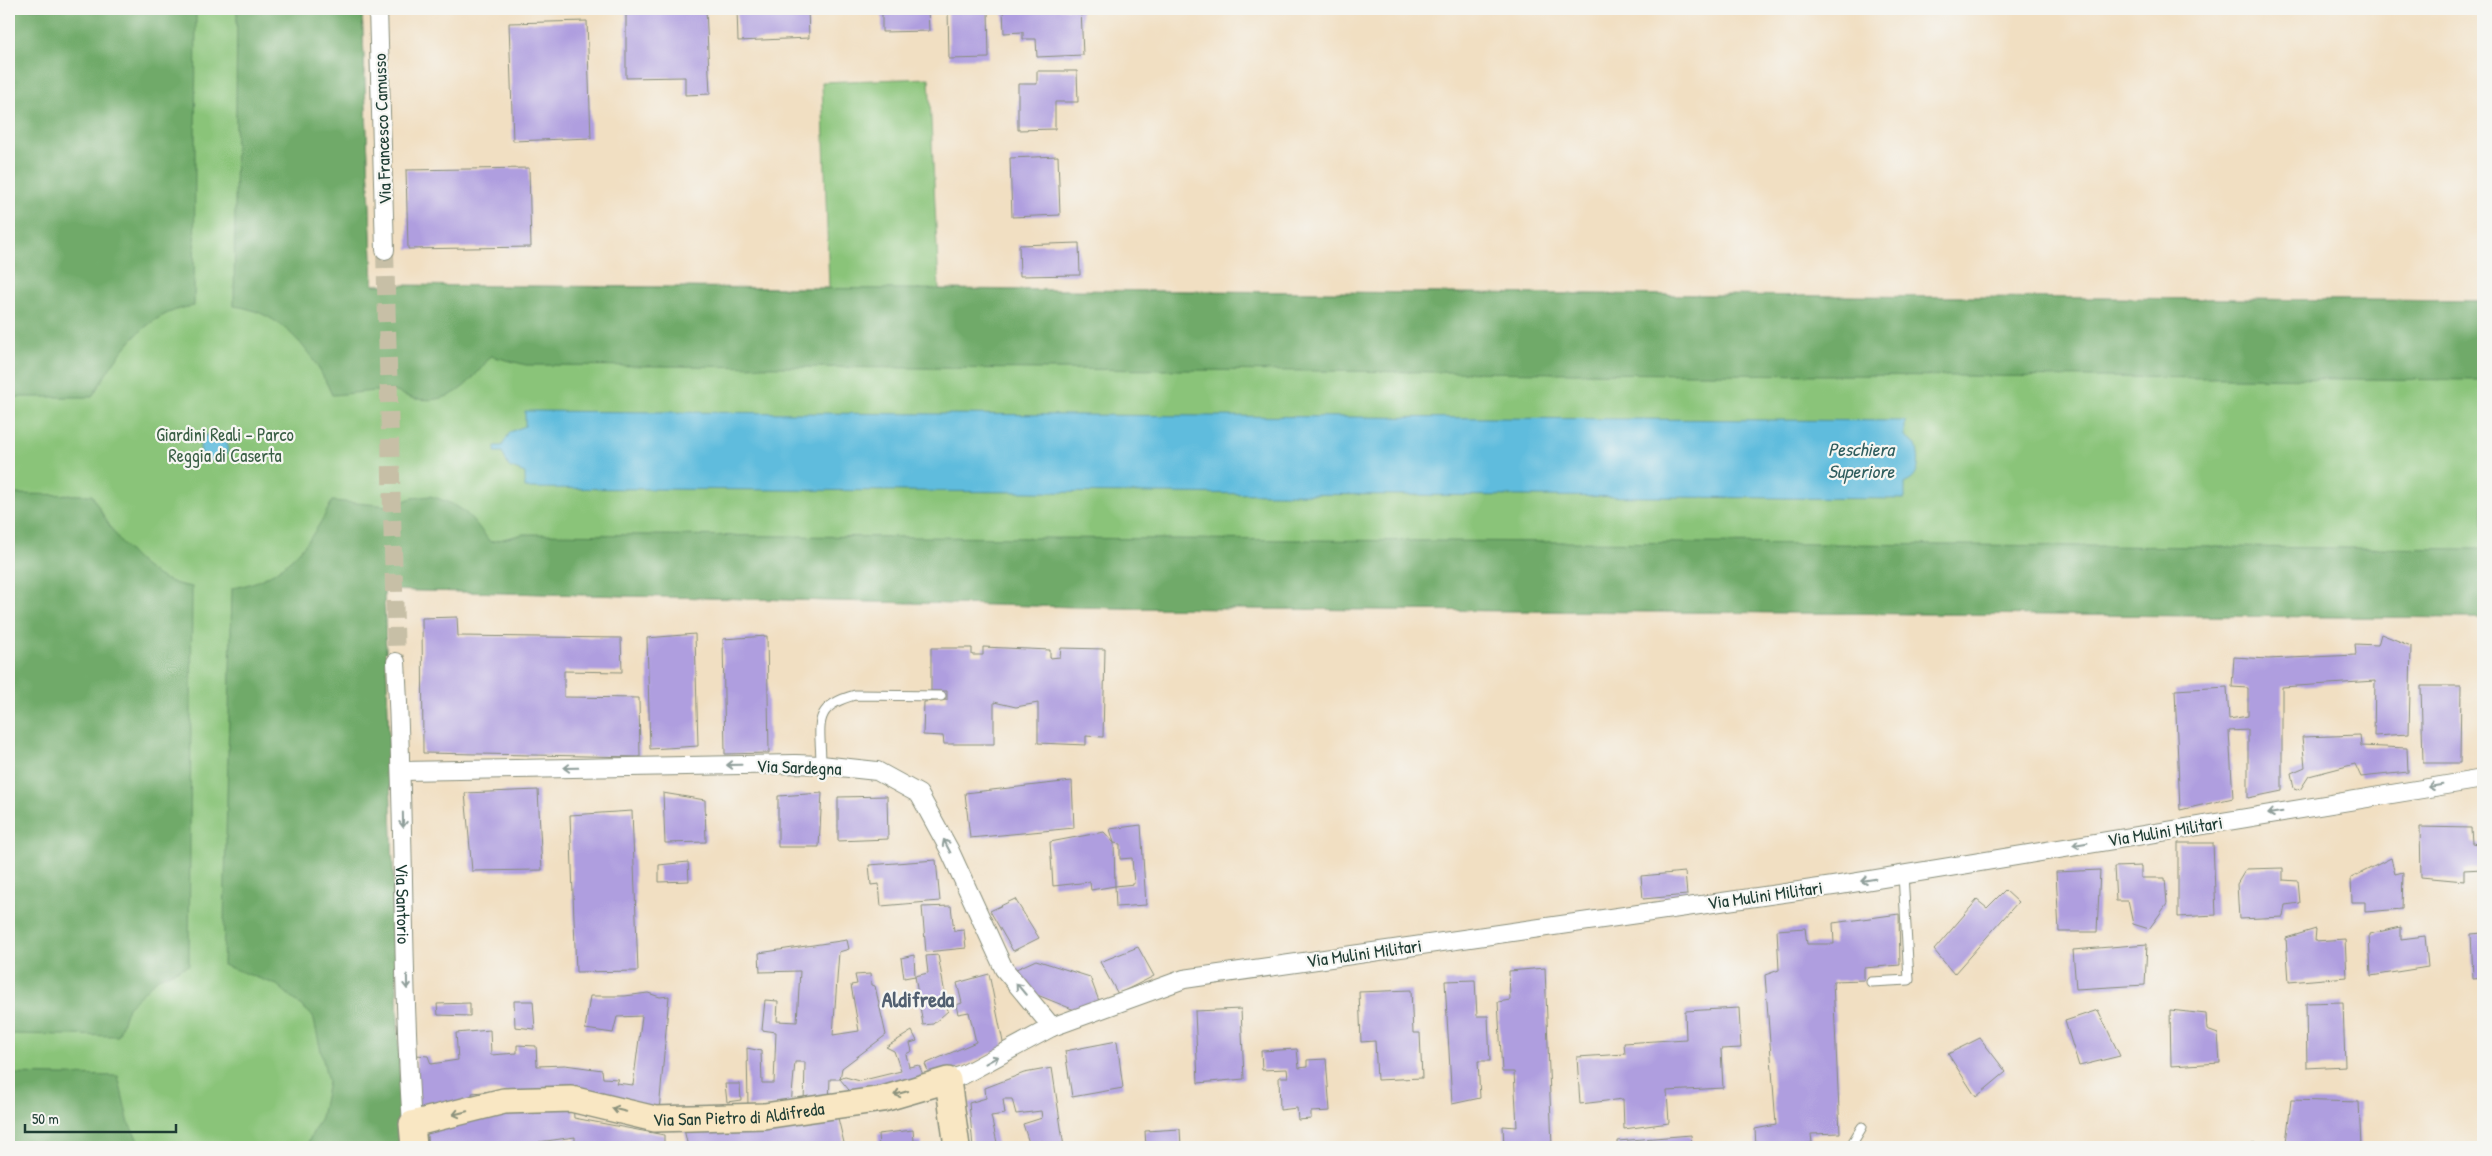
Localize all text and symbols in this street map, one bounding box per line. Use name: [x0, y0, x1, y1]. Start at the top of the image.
street label: Via Francesco Camusso: [367, 53, 397, 205]
park label: Giardini Reali - Parco Reggia di Caserta: [156, 422, 294, 468]
water label: Peschiera Superiore: [1828, 436, 1897, 484]
street label: Via Sardegna: [756, 753, 842, 781]
one-way arrow: [726, 761, 742, 770]
one-way arrow: [564, 763, 580, 773]
one-way arrow: [2428, 782, 2444, 792]
one-way arrow: [2267, 808, 2283, 818]
street label: Via Mulini Militari: [2106, 810, 2224, 852]
one-way arrow: [399, 812, 408, 828]
one-way arrow: [942, 838, 952, 853]
one-way arrow: [2072, 840, 2088, 850]
street label: Via Santorio: [390, 863, 417, 944]
street label: Via Mulini Militari: [1706, 875, 1824, 915]
one-way arrow: [1860, 875, 1876, 885]
street label: Via Mulini Militari: [1305, 933, 1423, 973]
one-way arrow: [402, 974, 412, 990]
one-way arrow: [1015, 983, 1027, 996]
district label: Aldifreda: [882, 984, 955, 1014]
one-way arrow: [984, 1054, 999, 1064]
one-way arrow: [894, 1089, 910, 1099]
street label: Via San Pietro di Aldifreda: [652, 1095, 826, 1132]
scale bar: [25, 1101, 176, 1133]
one-way arrow: [612, 1105, 628, 1114]
text: 50 m: [32, 1108, 59, 1129]
one-way arrow: [452, 1108, 468, 1118]

